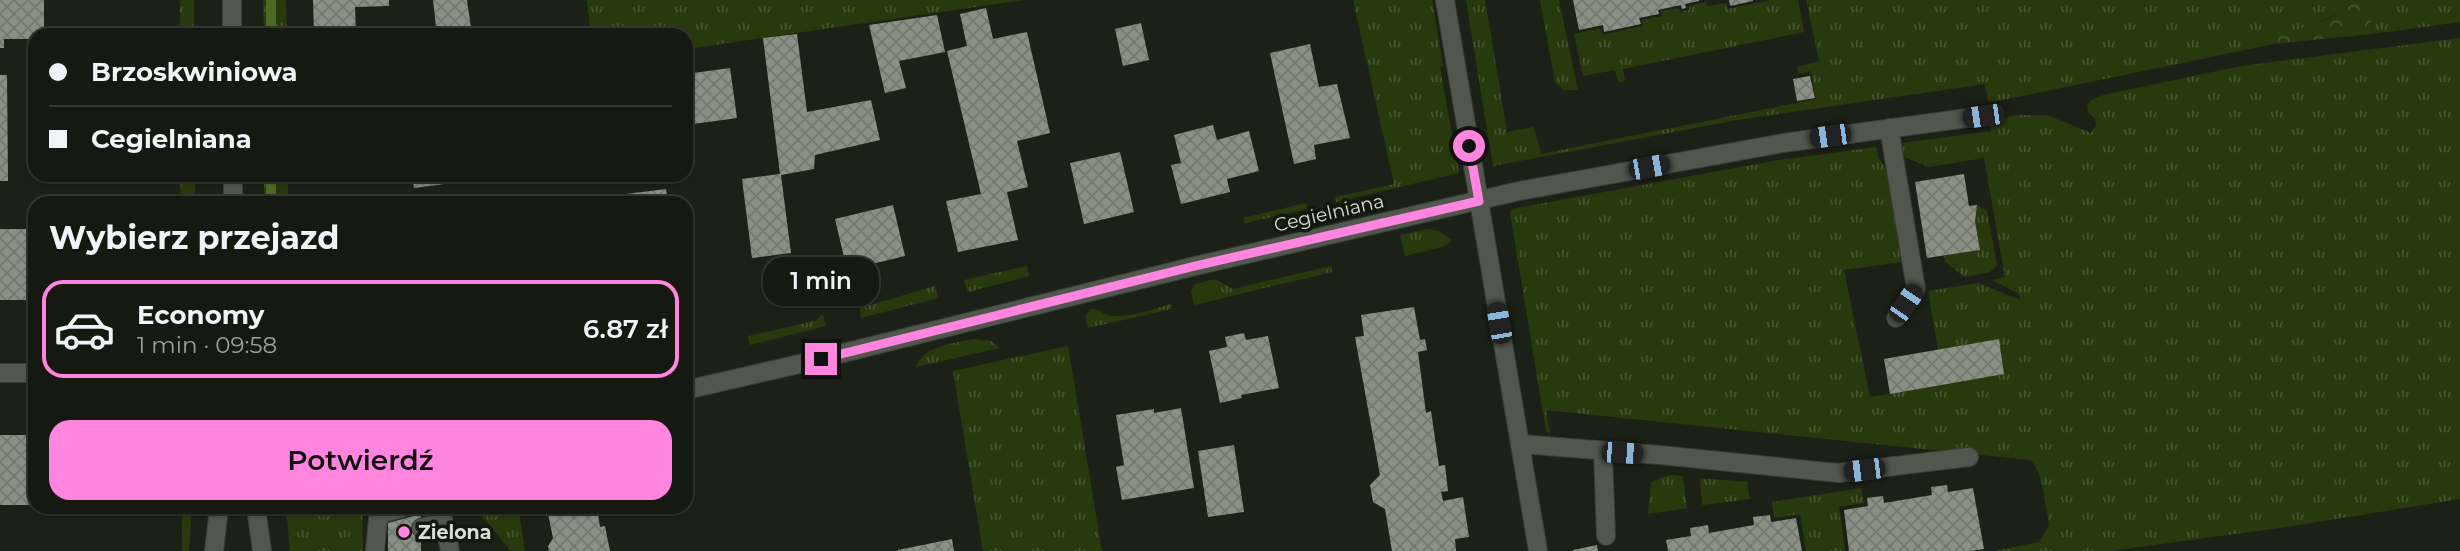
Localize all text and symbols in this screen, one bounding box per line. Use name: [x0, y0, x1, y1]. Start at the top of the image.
text: Brzoskwiniowa: [91, 56, 298, 88]
car: [1961, 103, 2006, 129]
text: Cegielniana: [91, 123, 252, 155]
car: [1808, 123, 1853, 149]
route start: [1453, 130, 1485, 162]
car: [1627, 153, 1672, 181]
street label: Cegielniana: [1272, 189, 1386, 237]
text: Wybierz przejazd: [49, 218, 339, 257]
callout: 1 min: [763, 258, 879, 306]
text: 1 min: [790, 267, 852, 295]
car: [1886, 280, 1927, 326]
icon: car: [53, 298, 116, 361]
text: Economy: [137, 299, 264, 331]
car: [1486, 300, 1513, 346]
text: 6.87 zł: [583, 313, 668, 345]
text: 1 min · 09:58: [137, 331, 277, 359]
route end: [805, 343, 837, 375]
button: Potwierdź: [49, 420, 672, 500]
car: [1601, 441, 1644, 465]
car: [1842, 457, 1887, 483]
place label: Zielona: [418, 521, 491, 544]
marker: Zielona: [396, 524, 412, 540]

